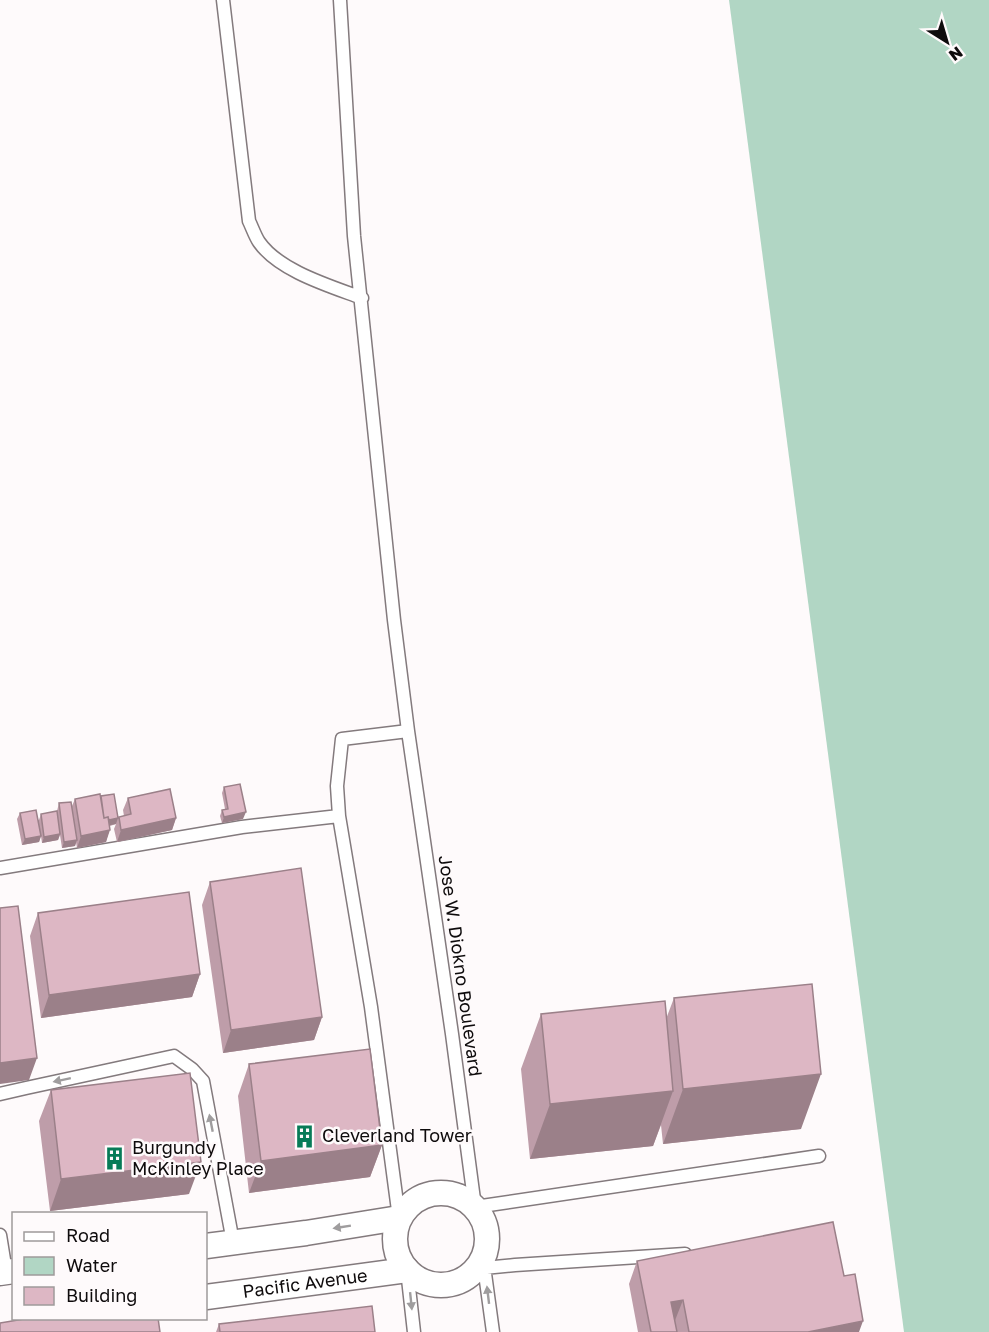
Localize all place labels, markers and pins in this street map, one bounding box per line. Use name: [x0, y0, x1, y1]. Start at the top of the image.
building icon: Cleverland Tower: [291, 1123, 317, 1149]
place label: Cleverland Tower: [322, 1124, 472, 1146]
place label: Burgundy McKinley Place: [132, 1136, 264, 1179]
building icon: Burgundy McKinley Place: [101, 1145, 127, 1171]

